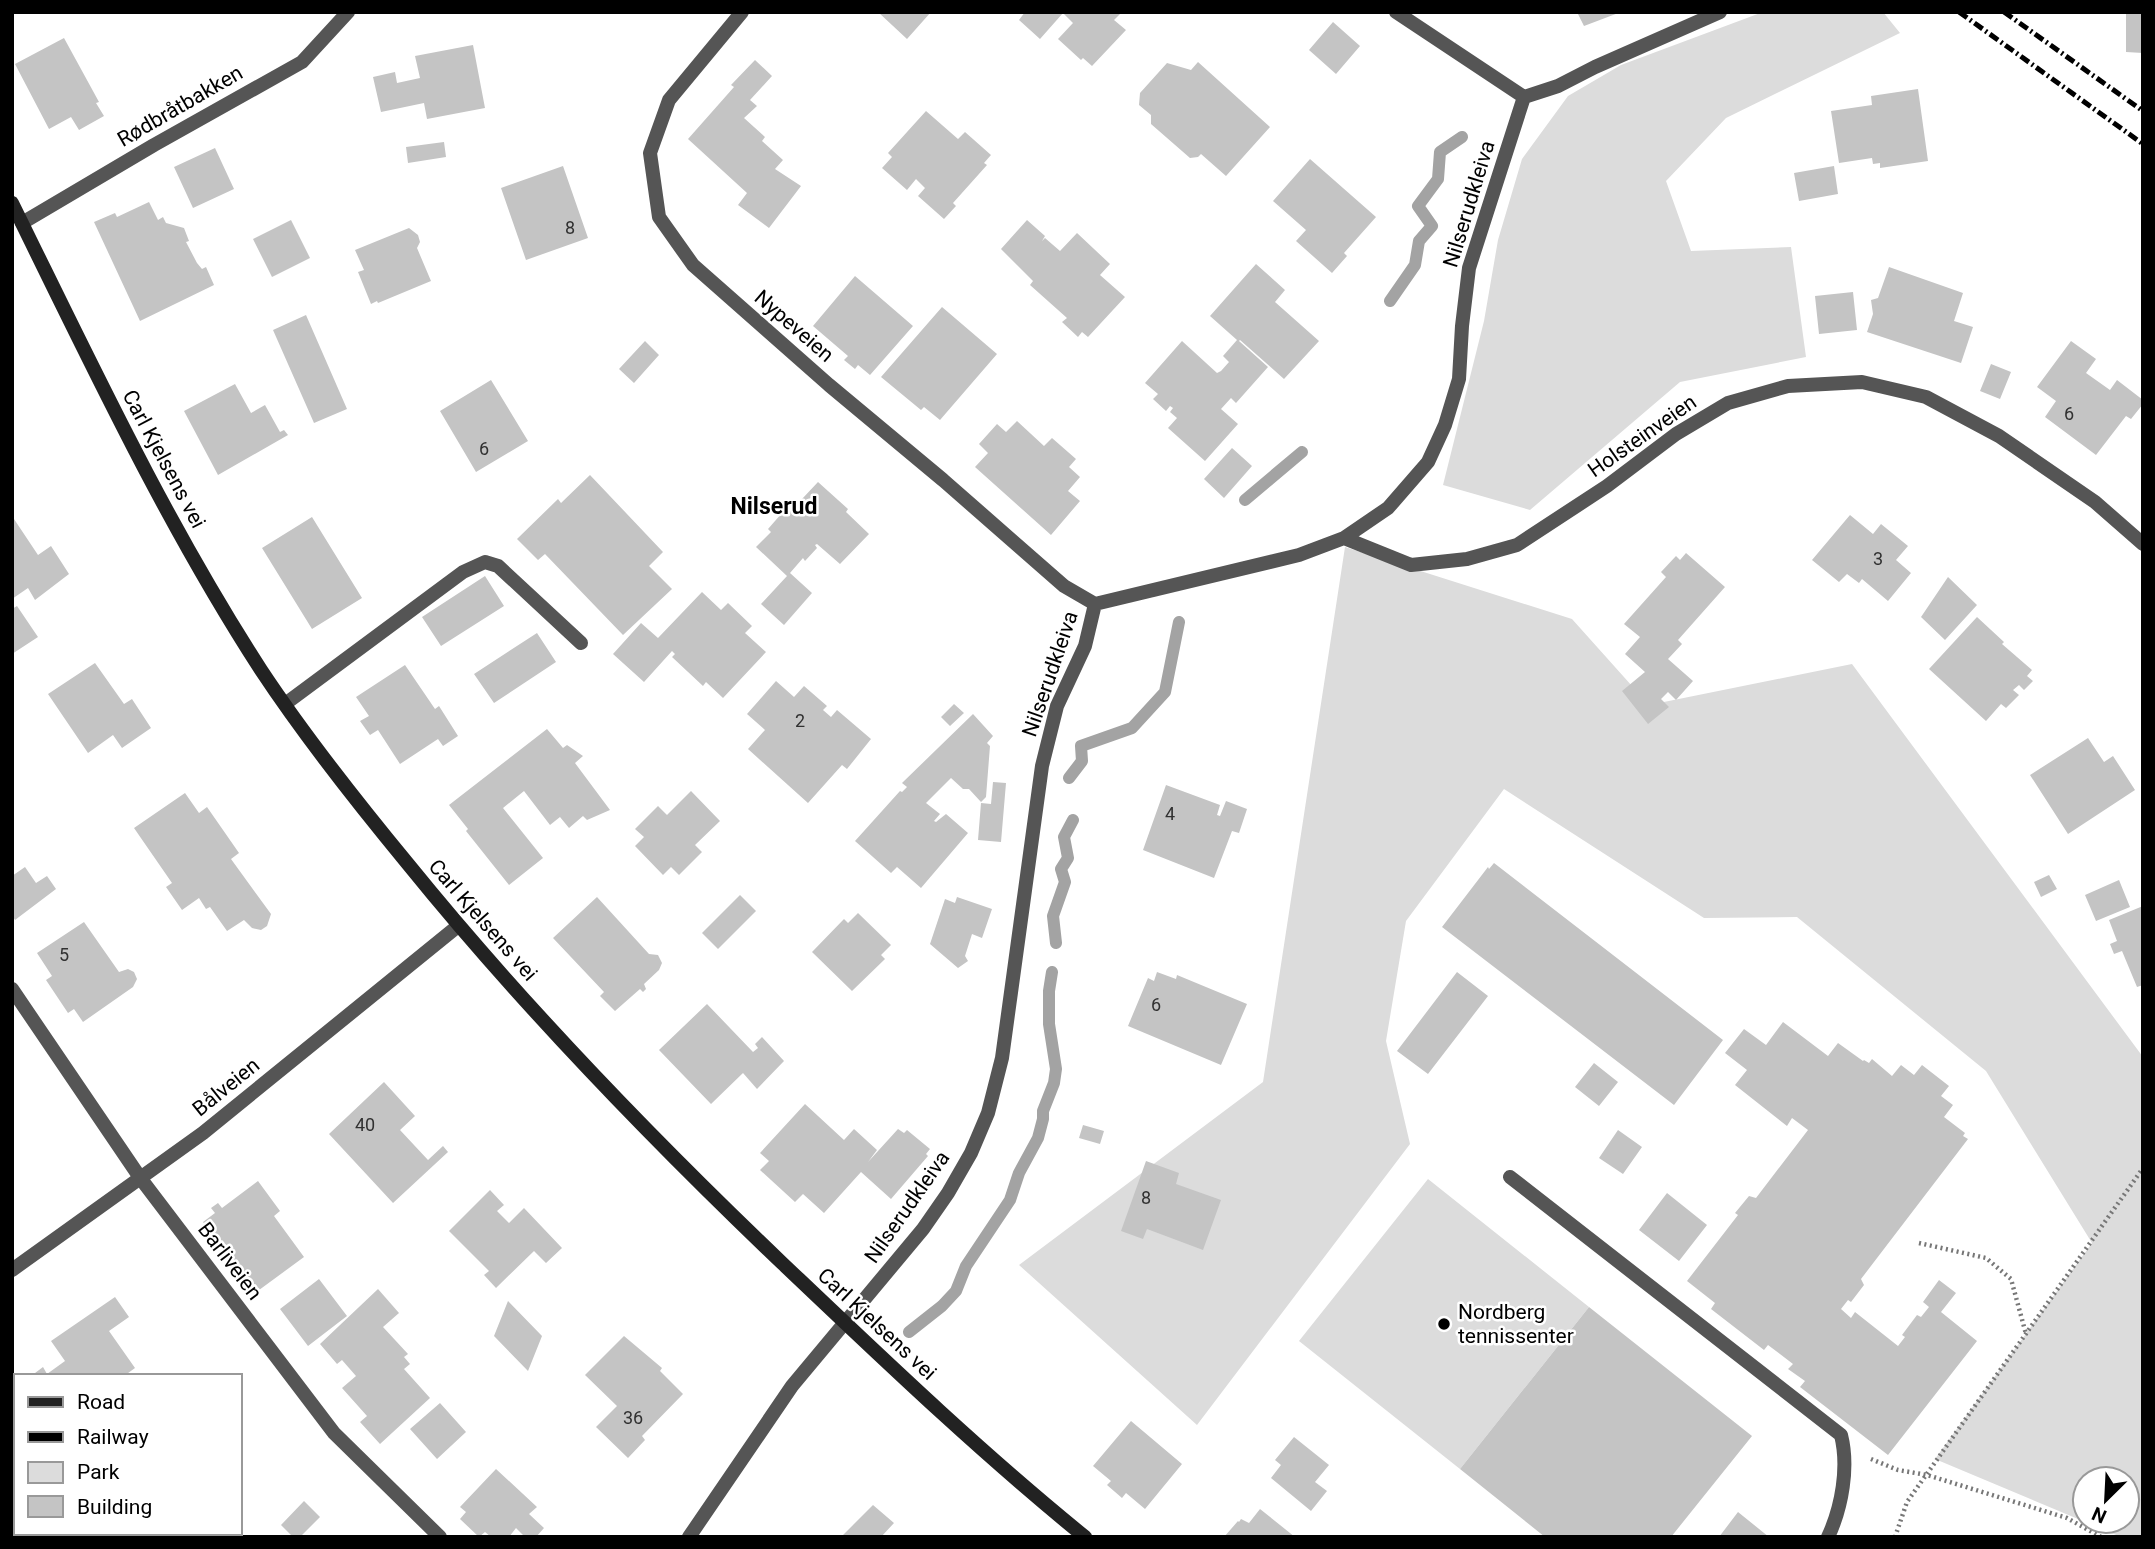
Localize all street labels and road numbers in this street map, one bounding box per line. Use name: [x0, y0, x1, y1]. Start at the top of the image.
street label: Rødbråtbakken: [113, 60, 247, 152]
street label: Nilserudkleiva: [1438, 138, 1500, 270]
street label: Nypeveien: [750, 285, 838, 367]
street label: Carl Kjelsens vei: [118, 386, 210, 532]
street label: Holsteinveien: [1583, 390, 1701, 482]
street label: Nilserudkleiva: [1017, 608, 1083, 740]
street label: Carl Kjelsens vei: [424, 854, 542, 986]
street label: Bålveien: [188, 1053, 264, 1121]
street label: Nilserudkleiva: [860, 1146, 954, 1268]
street label: Barliveien: [193, 1217, 267, 1305]
street label: Carl Kjelsens vei: [813, 1263, 941, 1385]

